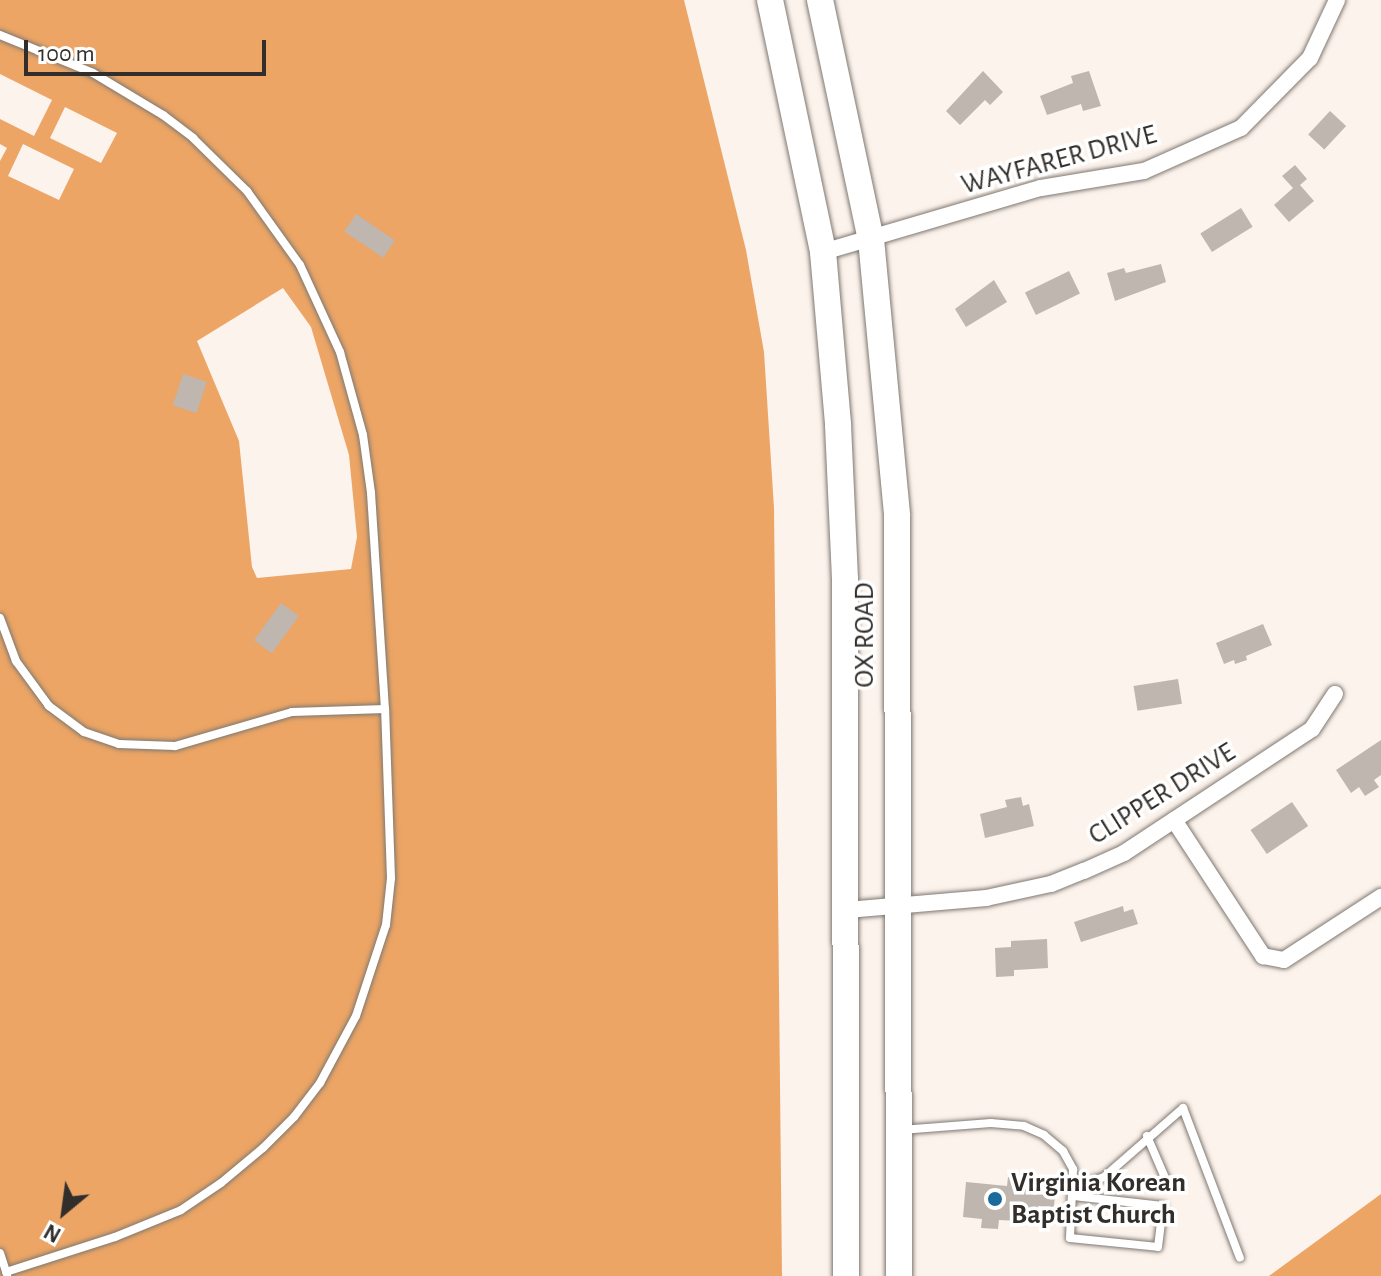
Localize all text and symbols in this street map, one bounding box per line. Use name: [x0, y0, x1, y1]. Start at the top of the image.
scale bar: [28, 24, 270, 74]
text: 100 m: [38, 42, 95, 66]
street label: WAYFARER DRIVE: [958, 118, 1160, 202]
street label: OX ROAD: [848, 582, 882, 688]
street label: CLIPPER DRIVE: [1083, 736, 1241, 852]
place label: Virginia Korean Baptist Church: [1011, 1166, 1186, 1232]
north arrow: [24, 1172, 104, 1252]
marker: Virginia Korean Baptist Church: [986, 1190, 1004, 1208]
text: N: [40, 1220, 64, 1246]

